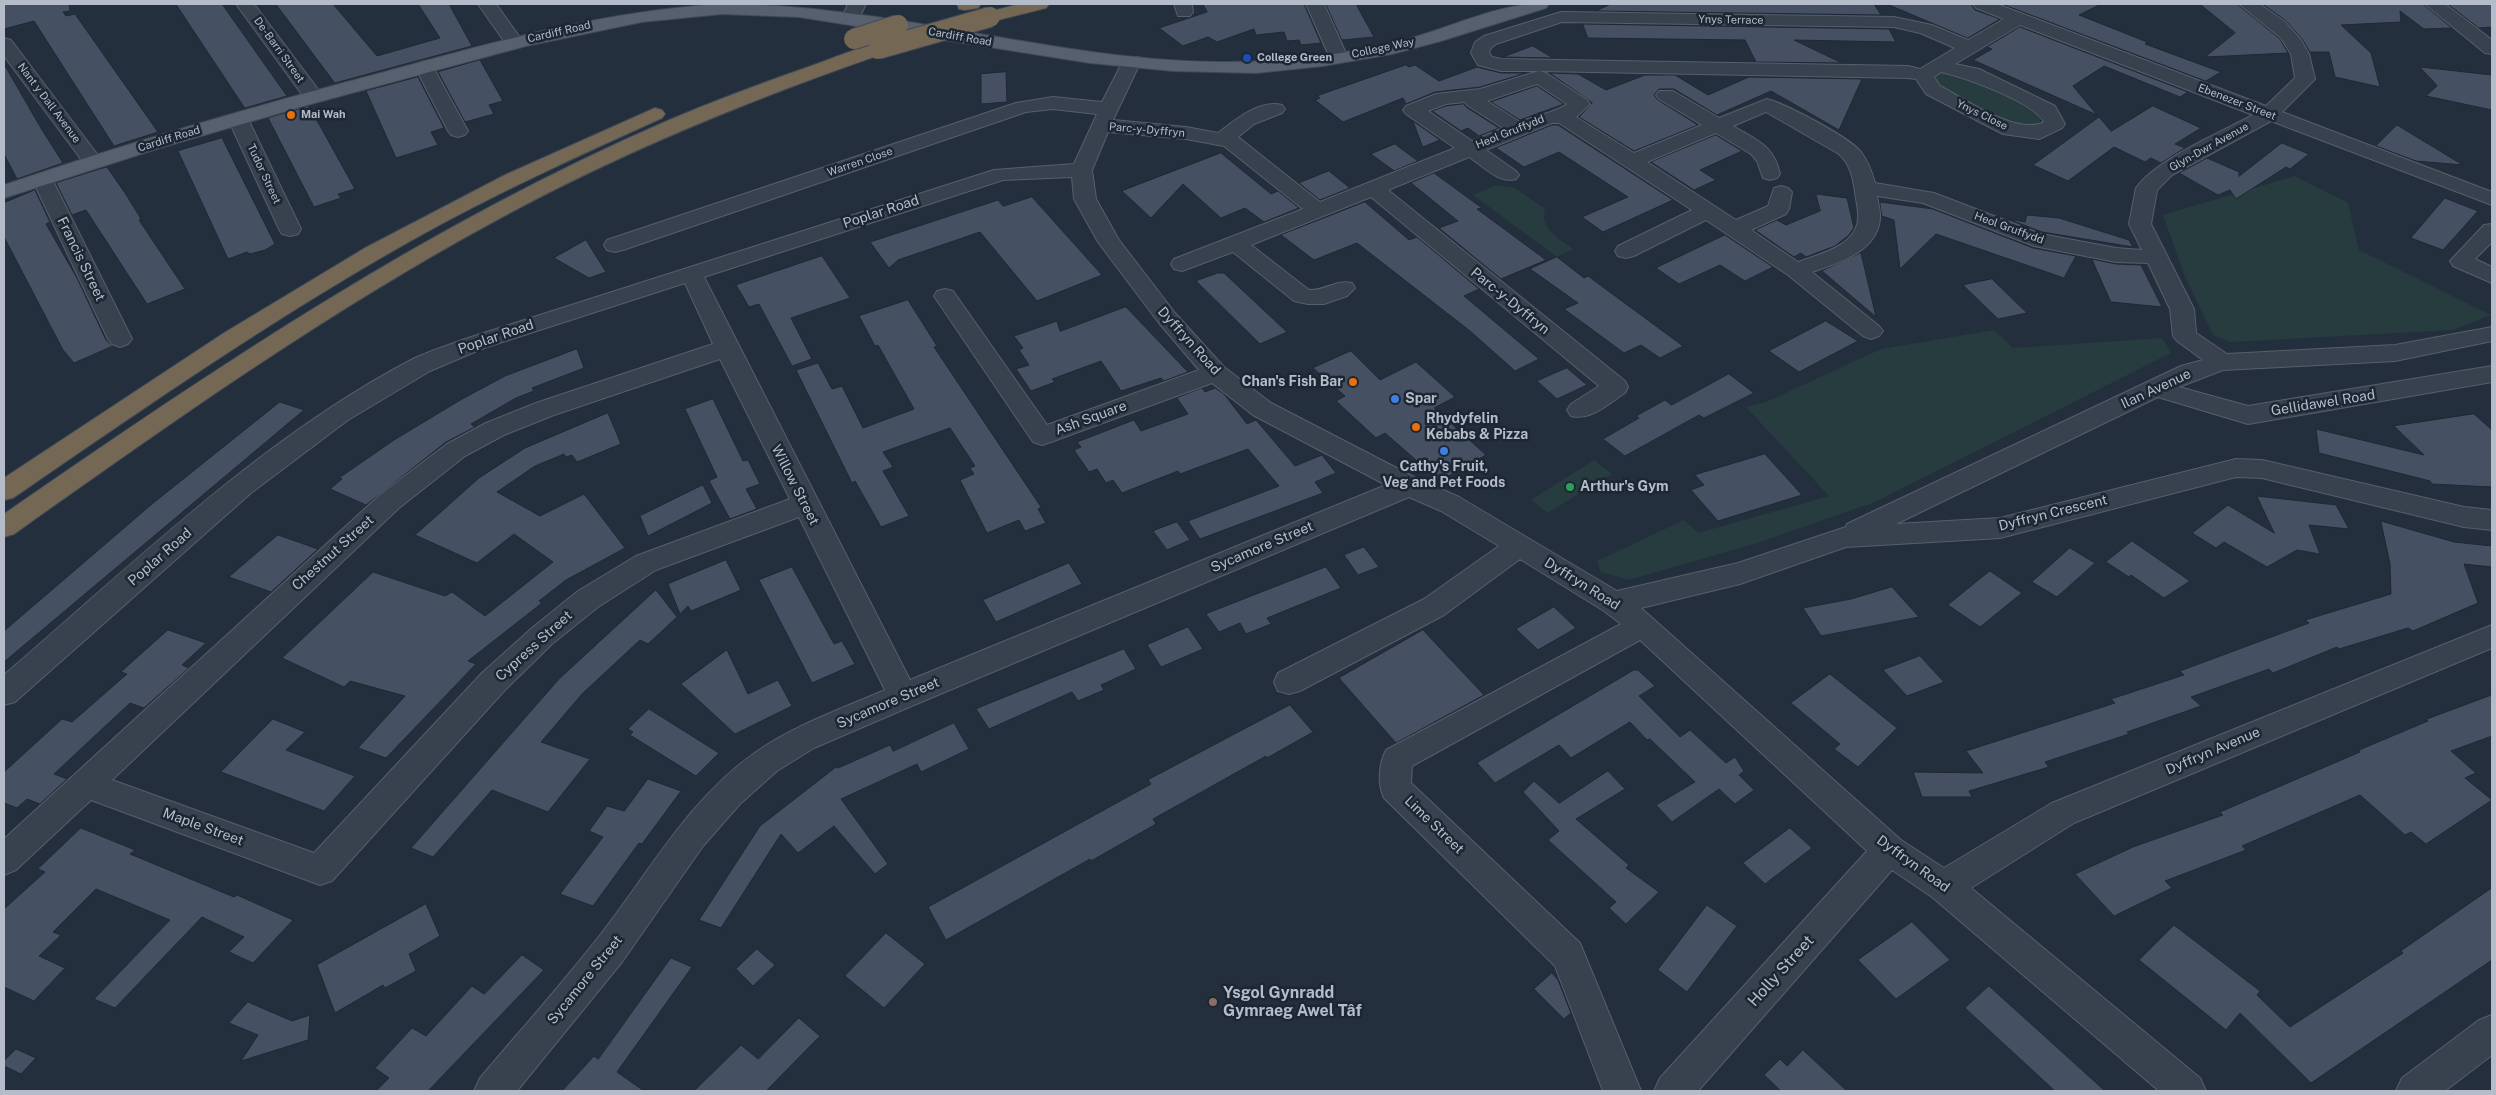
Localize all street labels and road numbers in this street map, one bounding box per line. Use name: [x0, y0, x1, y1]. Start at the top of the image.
street label: Ynys Terrace: [1698, 13, 1764, 27]
street label: De-Barri Street: [251, 15, 307, 85]
street label: Cardiff Road: [526, 18, 592, 46]
street label: Cardiff Road: [927, 25, 993, 49]
street label: College Way: [1351, 35, 1415, 61]
street label: Nant y Dall Avenue: [15, 60, 83, 146]
street label: Ebenezer Street: [2196, 81, 2278, 123]
street label: Ynys Close: [1954, 97, 2010, 133]
street label: Heol Gruffydd: [1474, 112, 1546, 152]
street label: Parc-y-Dyffryn: [1109, 120, 1185, 140]
street label: Glyn-Dwr Avenue: [2167, 120, 2251, 174]
street label: Cardiff Road: [136, 123, 202, 155]
street label: Tudor Street: [244, 142, 284, 206]
street label: Warren Close: [825, 145, 895, 179]
street label: Poplar Road: [841, 192, 921, 232]
street label: Heol Gruffydd: [1972, 209, 2046, 247]
street label: Francis Street: [53, 214, 109, 304]
street label: Parc-y-Dyffryn: [1467, 264, 1553, 338]
street label: Dyffryn Road: [1154, 303, 1224, 379]
street label: Poplar Road: [456, 316, 536, 358]
street label: Ilan Avenue: [2118, 365, 2194, 413]
street label: Gellidawel Road: [2270, 386, 2376, 420]
street label: Ash Square: [1053, 397, 1129, 439]
street label: Willow Street: [768, 442, 822, 528]
street label: Dyffryn Crescent: [1997, 491, 2109, 535]
street label: Chestnut Street: [289, 512, 377, 594]
street label: Sycamore Street: [1208, 518, 1316, 576]
street label: Poplar Road: [125, 525, 195, 589]
street label: Dyffryn Road: [1541, 554, 1623, 614]
street label: Cypress Street: [492, 607, 576, 685]
street label: Sycamore Street: [834, 674, 942, 732]
street label: Dyffryn Avenue: [2163, 724, 2263, 778]
street label: Lime Street: [1401, 793, 1467, 857]
street label: Maple Street: [160, 805, 246, 849]
street label: Dyffryn Road: [1873, 832, 1953, 896]
street label: Holly Street: [1744, 931, 1818, 1011]
street label: Sycamore Street: [544, 932, 626, 1028]

